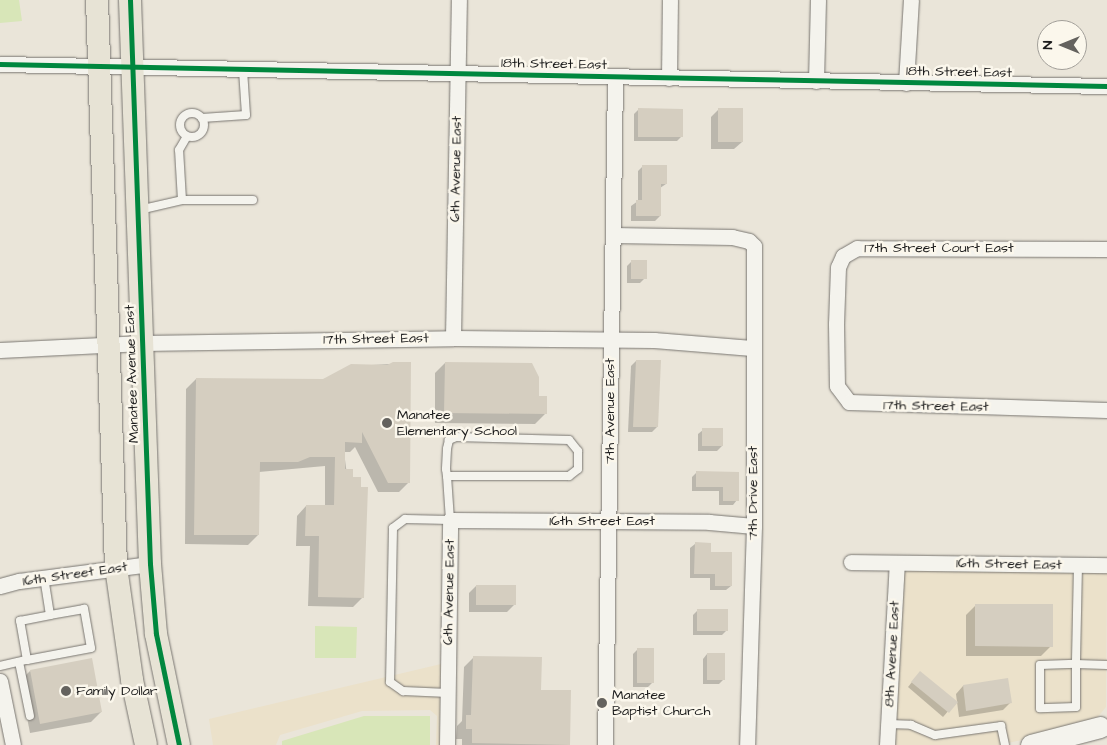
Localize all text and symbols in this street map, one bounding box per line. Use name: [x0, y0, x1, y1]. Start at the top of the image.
north arrow: [1037, 20, 1087, 70]
text: N: [1038, 41, 1058, 49]
street label: 18th Street East: [501, 55, 607, 73]
street label: 18th Street East: [906, 63, 1012, 81]
street label: 6th Avenue East: [447, 116, 465, 222]
street label: 17th Street Court East: [864, 240, 1014, 256]
street label: Manatee Avenue East: [121, 305, 143, 443]
street label: 17th Street East: [323, 330, 429, 348]
street label: 7th Avenue East: [602, 358, 618, 464]
street label: 17th Street East: [883, 397, 989, 415]
place label: Manatee Elementary School: [397, 407, 517, 440]
marker: Manatee Elementary School: [381, 417, 393, 429]
street label: 7th Drive East: [745, 446, 761, 540]
street label: 16th Street East: [549, 513, 655, 529]
street label: 6th Avenue East: [440, 539, 458, 645]
street label: 16th Street East: [956, 555, 1062, 573]
street label: 16th Street East: [22, 558, 128, 590]
street label: 8th Avenue East: [881, 600, 903, 708]
place label: Family Dollar: [76, 683, 158, 699]
marker: Family Dollar: [60, 685, 72, 697]
place label: Manatee Baptist Church: [612, 687, 710, 720]
marker: Manatee Baptist Church: [596, 697, 608, 709]

